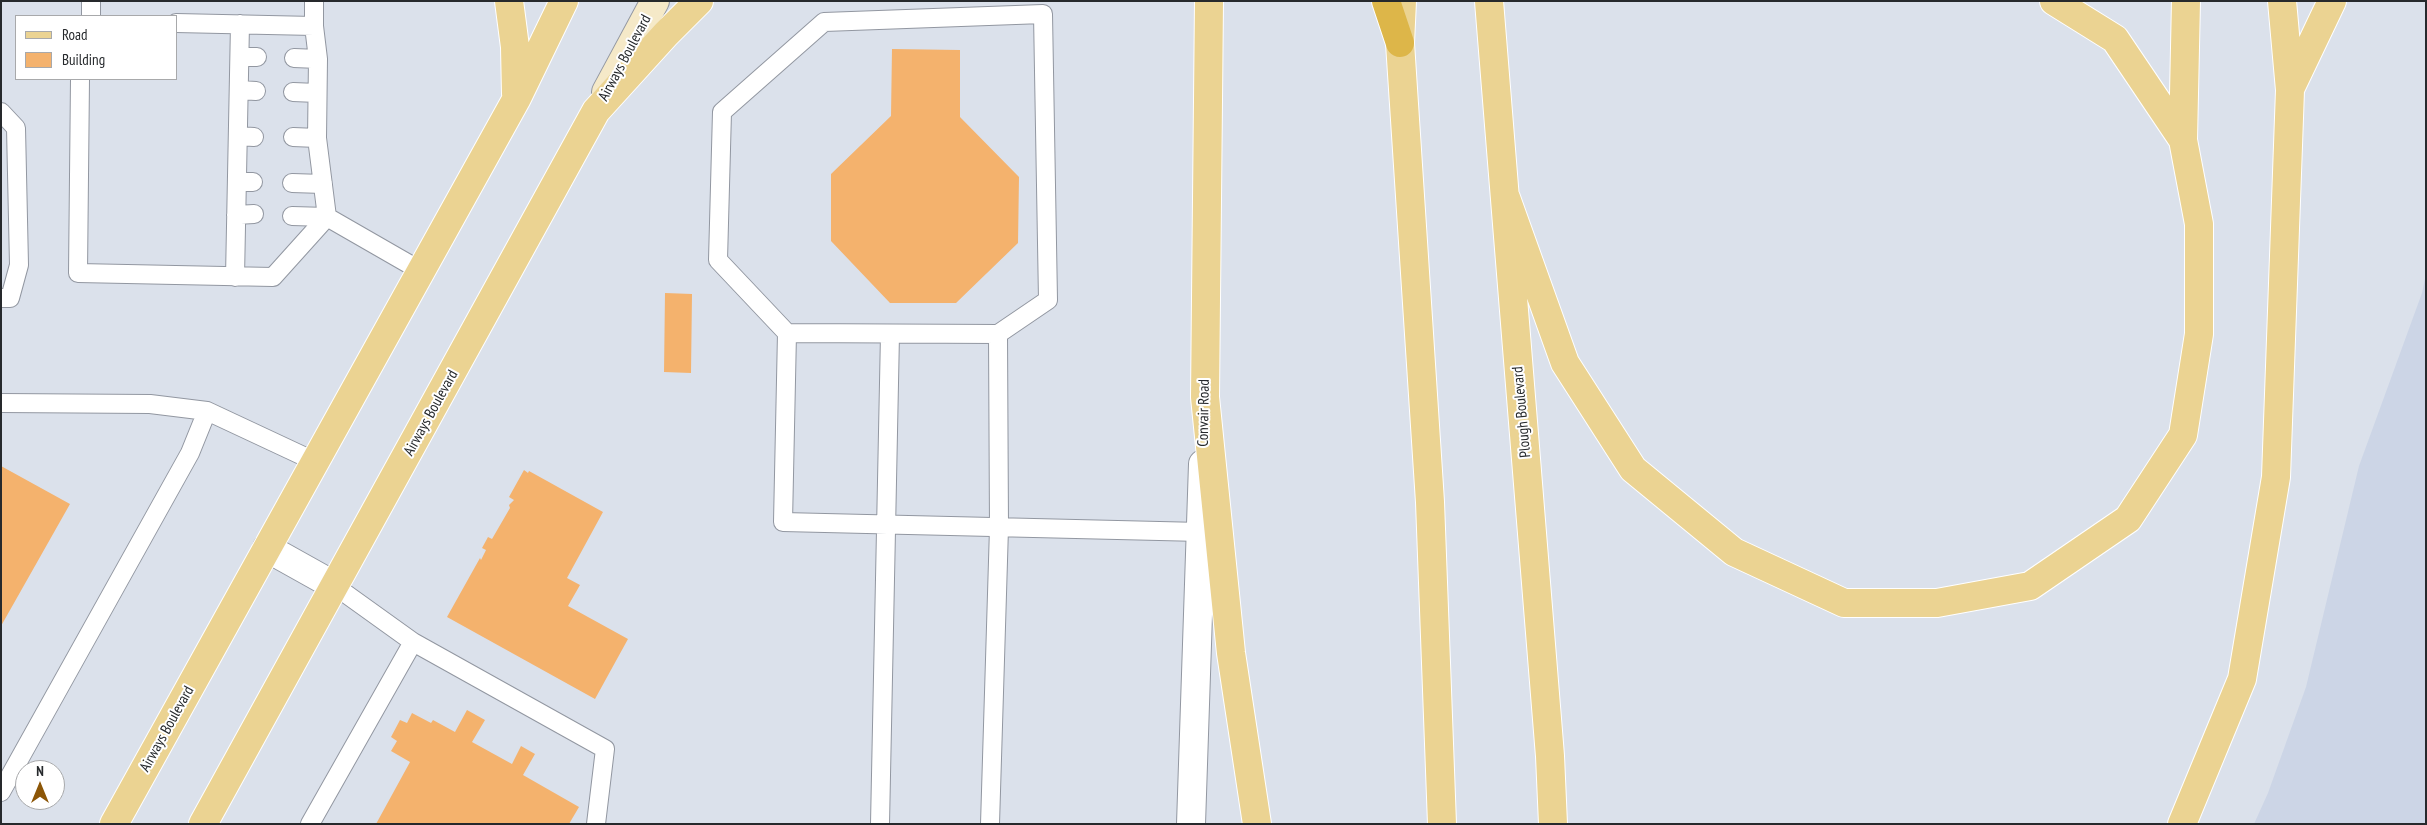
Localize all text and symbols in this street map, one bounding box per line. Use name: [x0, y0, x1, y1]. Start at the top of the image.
street label: Airways Boulevard: [595, 12, 655, 104]
legend: [15, 15, 178, 80]
text: Road: [62, 25, 88, 44]
text: Building: [62, 50, 105, 69]
street label: Plough Boulevard: [1509, 366, 1535, 458]
street label: Airways Boulevard: [400, 367, 462, 459]
street label: Convair Road: [1194, 379, 1214, 447]
street label: Airways Boulevard: [136, 683, 198, 775]
north arrow: [15, 760, 65, 810]
text: N: [36, 762, 44, 780]

